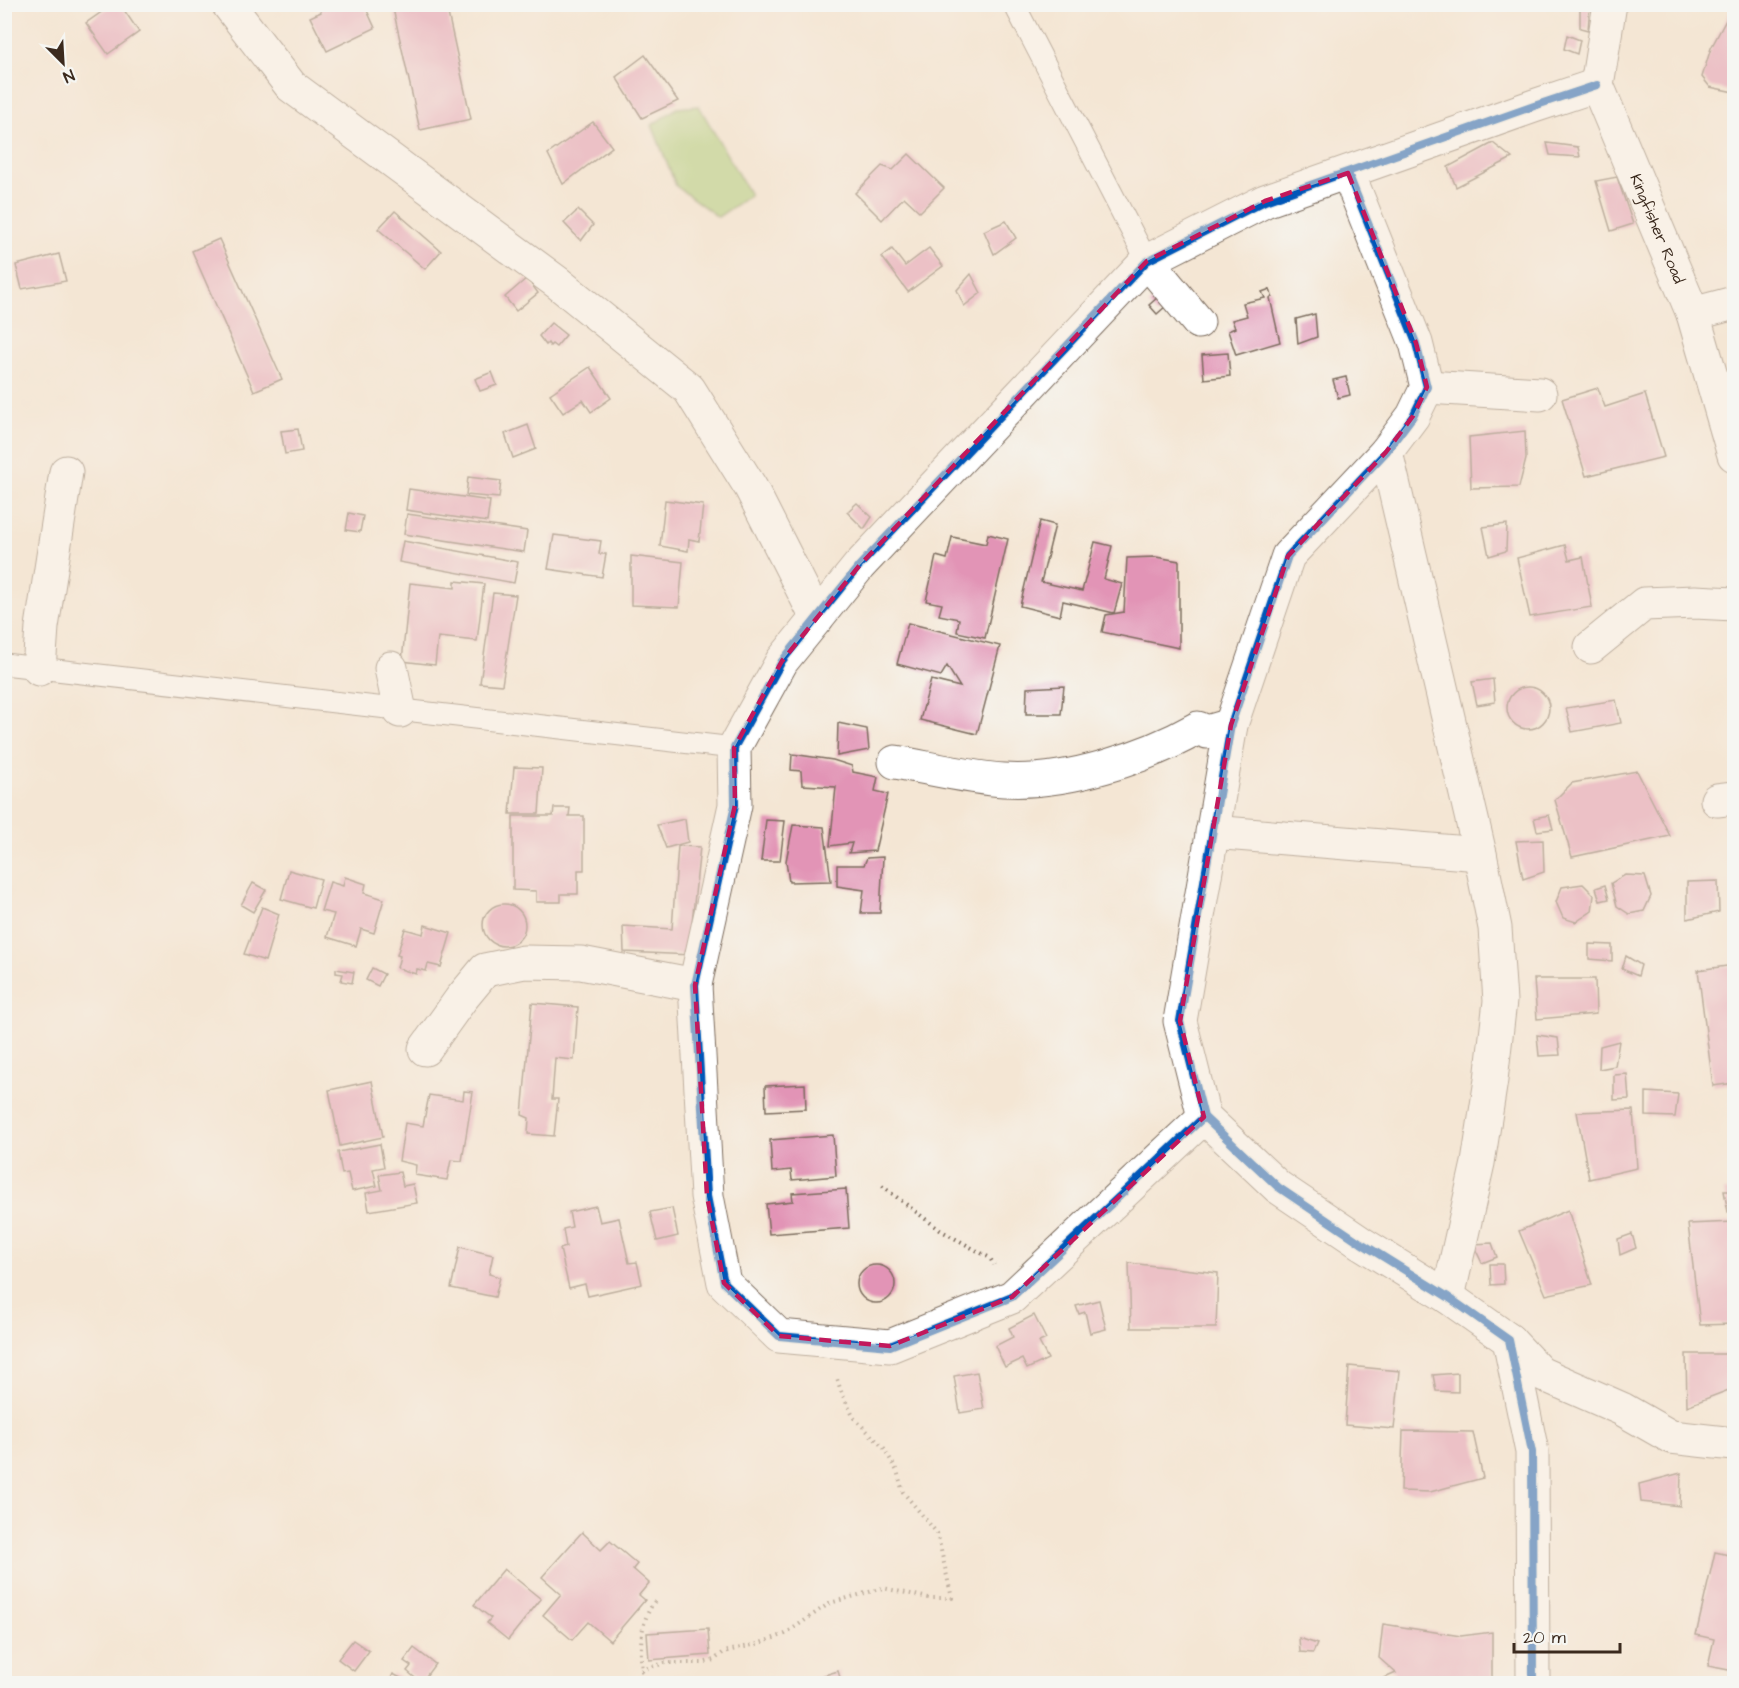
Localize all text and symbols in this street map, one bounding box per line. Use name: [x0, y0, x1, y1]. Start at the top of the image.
north arrow: [33, 33, 93, 93]
text: N: [60, 64, 78, 88]
street label: Kingfisher Road: [1625, 171, 1690, 287]
scale bar: [1514, 1616, 1620, 1654]
text: 20 m: [1523, 1625, 1566, 1650]

